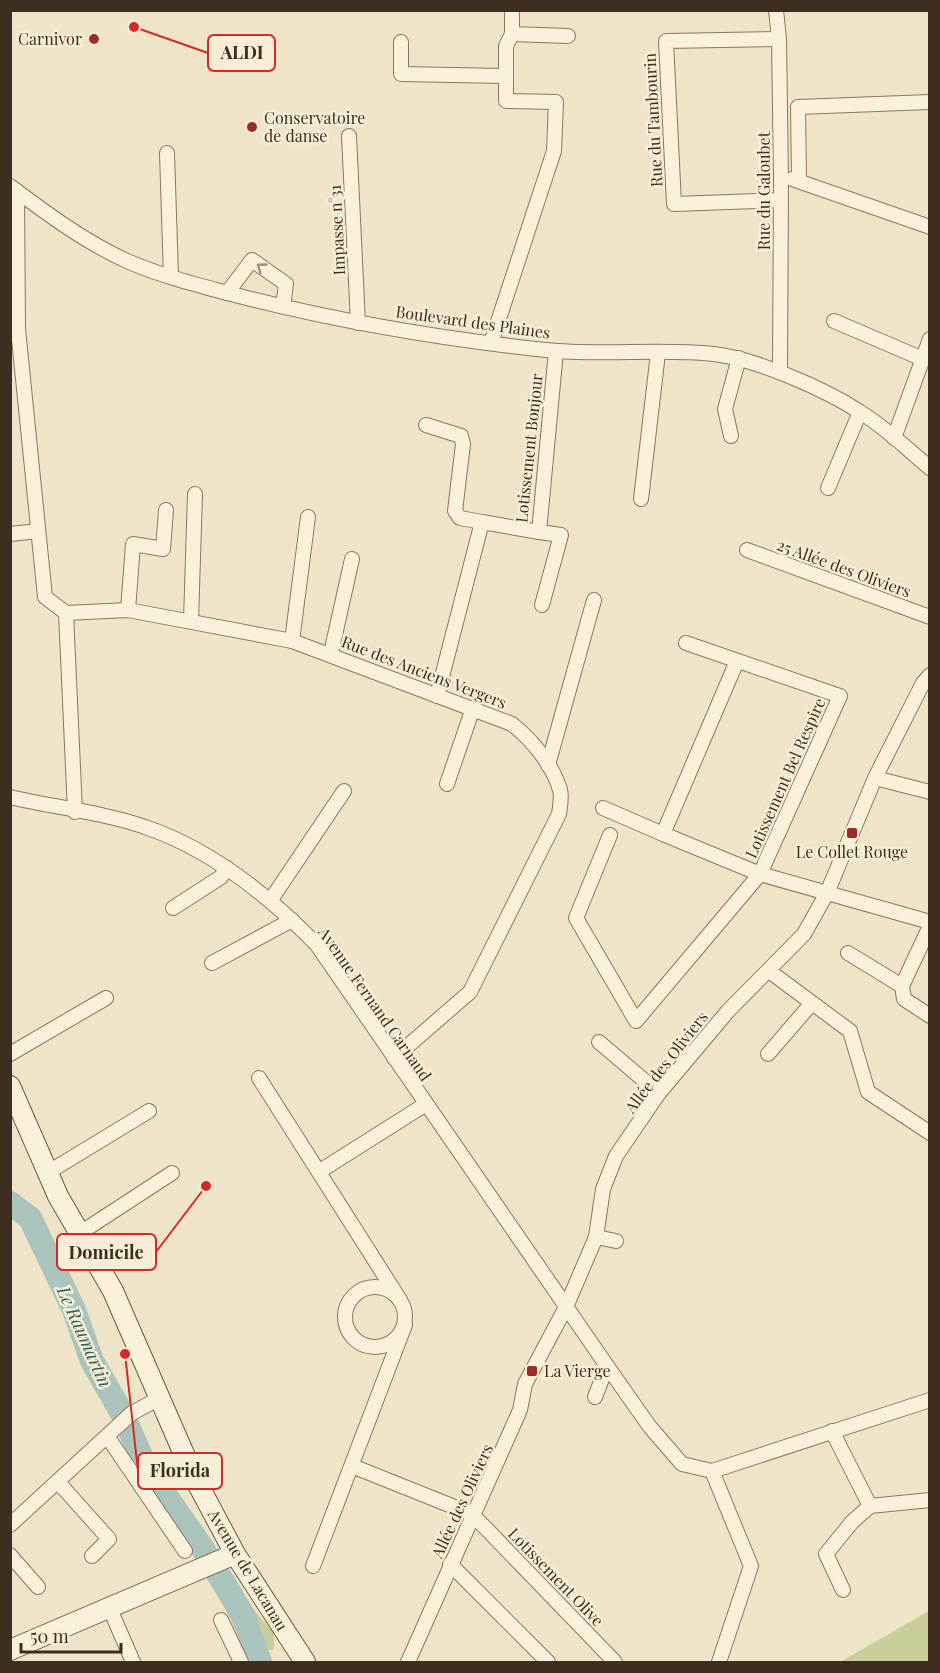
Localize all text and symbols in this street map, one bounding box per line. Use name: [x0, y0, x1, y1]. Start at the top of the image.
place label: Carnivor: [18, 28, 82, 49]
marker: Carnivor: [87, 32, 101, 46]
callout: ALDI: [208, 35, 275, 71]
text: ALDI: [219, 40, 264, 64]
street label: Rue du Tambourin: [638, 52, 666, 188]
place label: Conservatoire de danse: [264, 107, 365, 146]
marker: Conservatoire de danse: [245, 120, 259, 134]
street label: Rue du Galoubet: [753, 131, 774, 250]
street label: Impasse n°31: [324, 184, 349, 276]
one-way arrow: [257, 263, 268, 274]
street label: Boulevard des Plaines: [394, 300, 552, 343]
street label: Lotissement Bonjour: [510, 372, 547, 524]
street label: 25 Allée des Oliviers: [774, 534, 914, 602]
street label: Rue des Anciens Vergers: [339, 630, 510, 713]
street label: Lotissement Bel Respire: [740, 694, 829, 861]
marker: Le Collet Rouge: [845, 826, 859, 840]
place label: Le Collet Rouge: [796, 841, 908, 862]
street label: Avenue Fernand Carnaud: [314, 922, 437, 1085]
street label: Allée des Oliviers: [619, 1007, 712, 1118]
callout: Domicile: [57, 1234, 156, 1270]
text: Domicile: [68, 1240, 144, 1264]
water label: Le Raumartin: [52, 1281, 118, 1391]
place label: La Vierge: [544, 1360, 611, 1381]
marker: La Vierge: [525, 1364, 539, 1378]
street label: Allée des Oliviers: [425, 1440, 497, 1562]
callout: Florida: [138, 1453, 222, 1489]
text: Florida: [150, 1458, 211, 1482]
street label: Avenue de Lacanau: [203, 1504, 293, 1634]
street label: Lotissement Olive: [504, 1523, 609, 1630]
scale bar: [21, 1616, 122, 1654]
text: 50 m: [30, 1624, 69, 1648]

